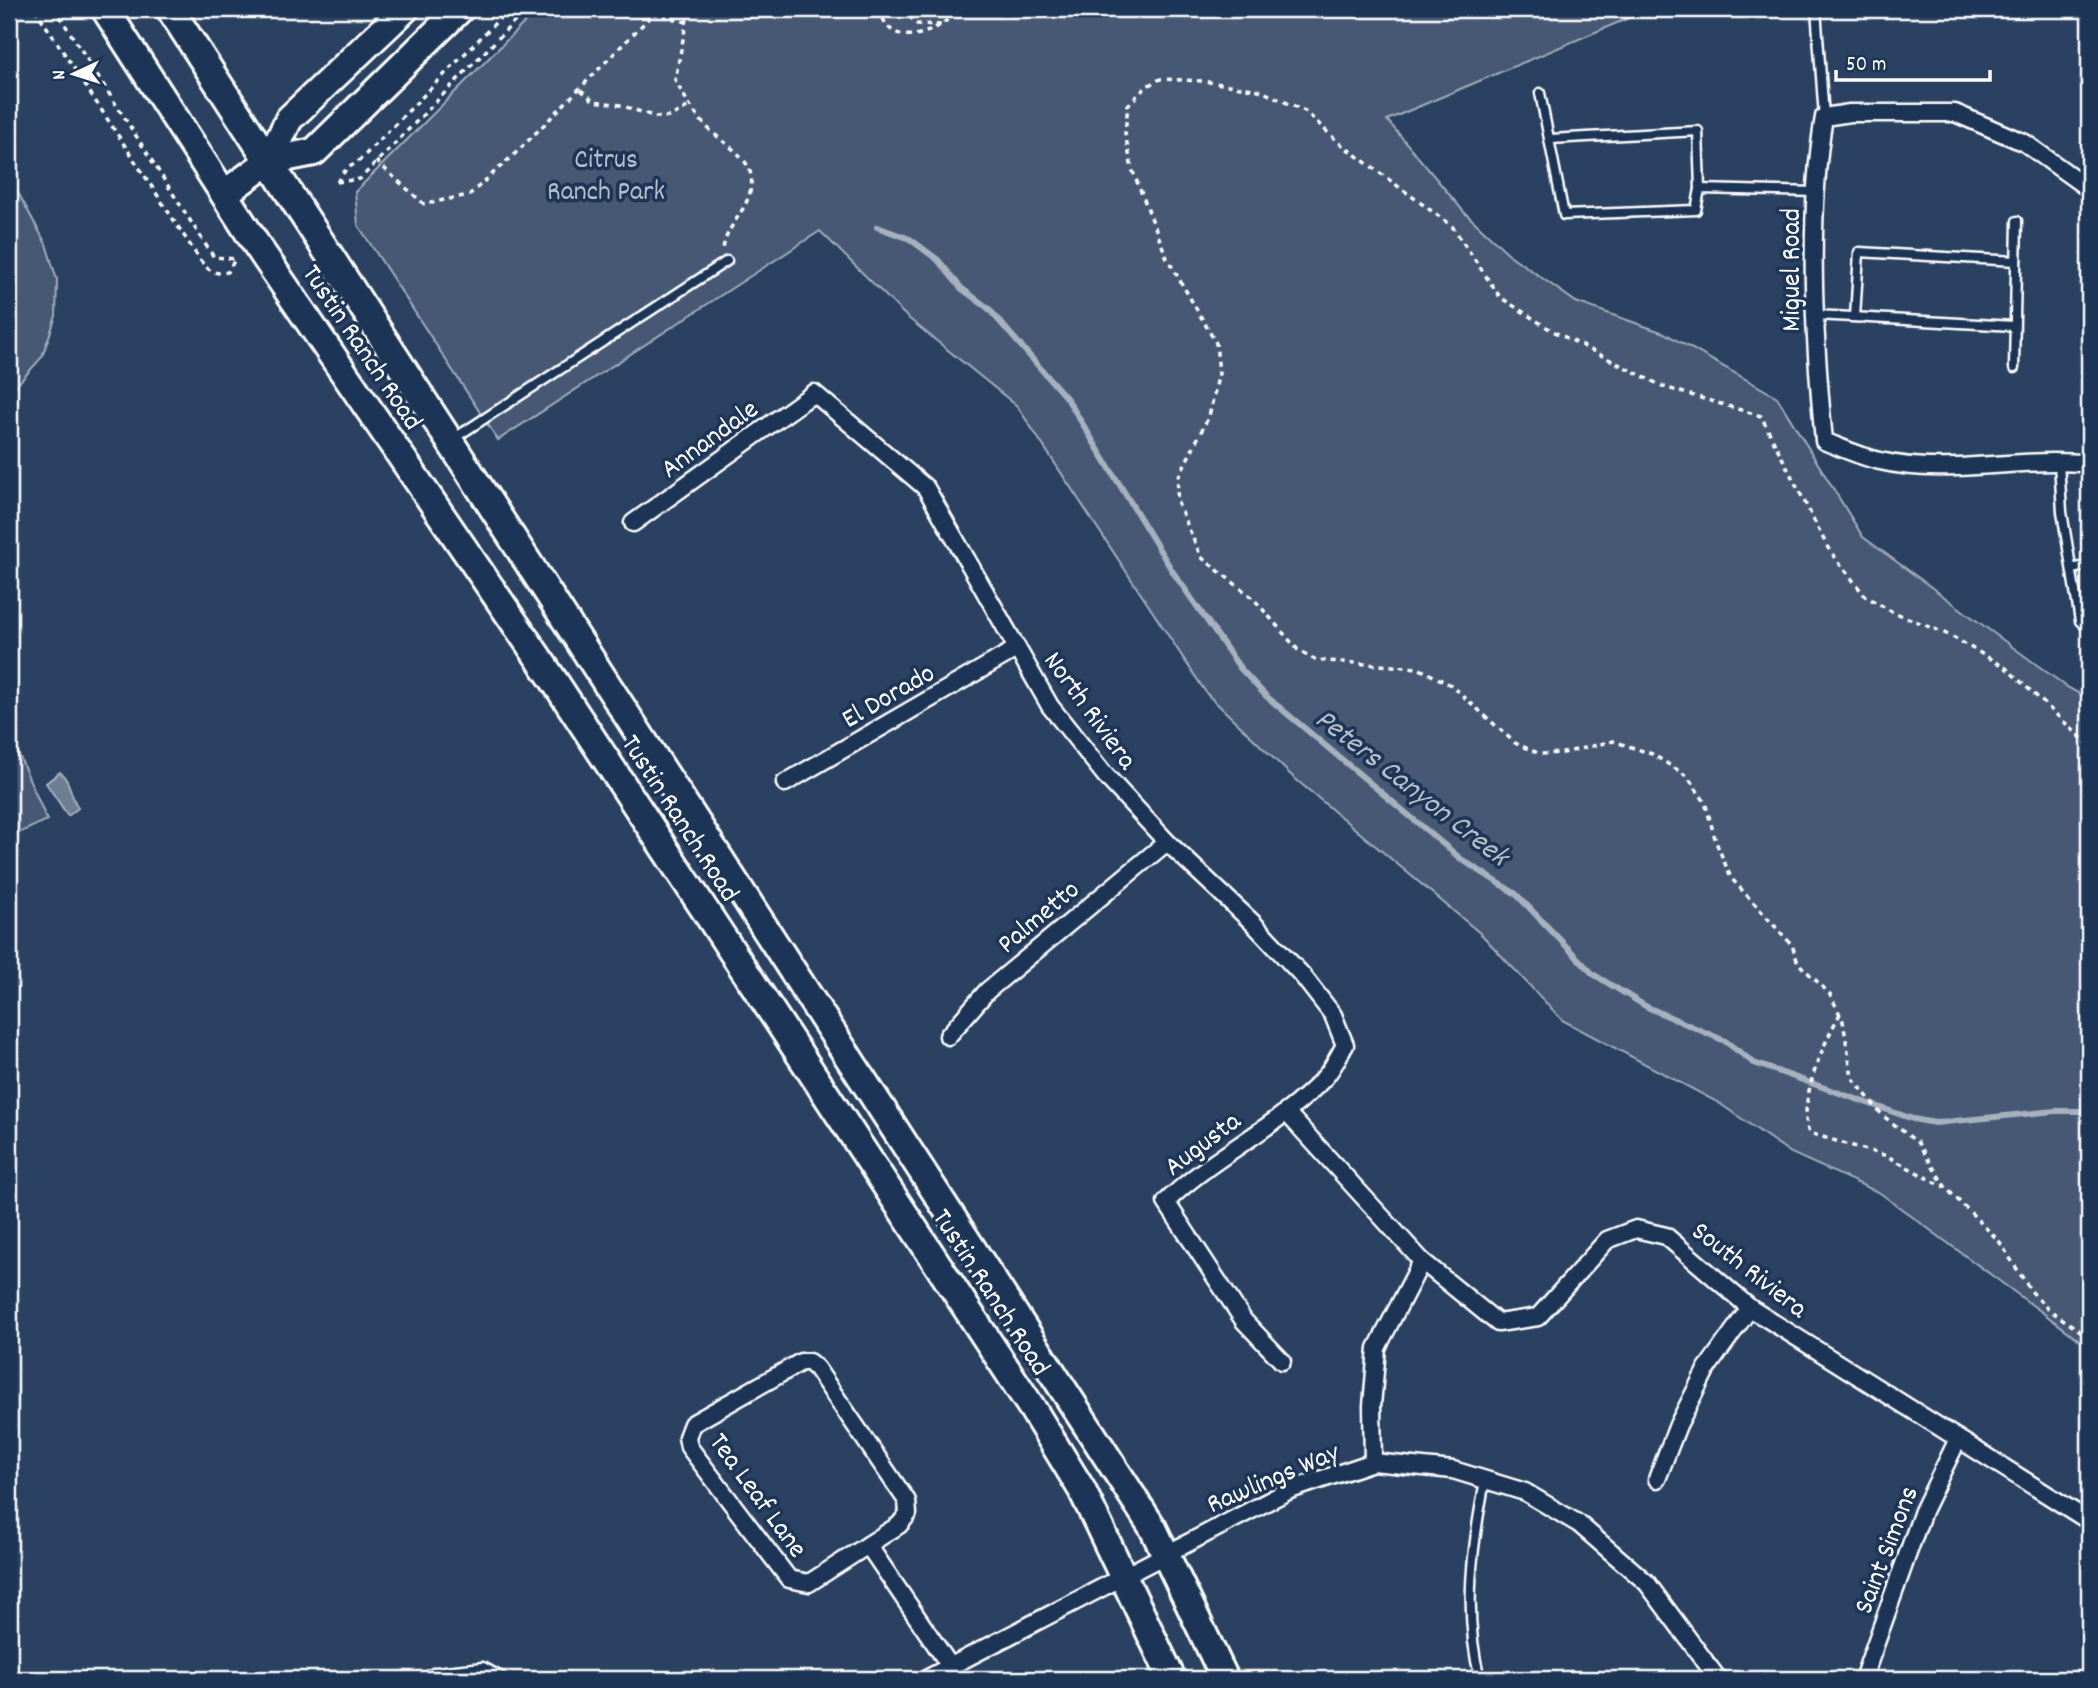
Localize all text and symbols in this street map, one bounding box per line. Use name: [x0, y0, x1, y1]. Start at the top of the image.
north arrow: [38, 38, 108, 108]
scale bar: [1836, 38, 1990, 82]
text: 50 m: [1846, 51, 1886, 81]
text: N: [47, 69, 74, 81]
park label: Citrus Ranch Park: [547, 142, 665, 214]
street label: Miguel Road: [1774, 208, 1814, 332]
street label: Tustin Ranch Road: [289, 258, 430, 440]
street label: Annandale: [654, 392, 768, 490]
street label: North Riviera: [1031, 645, 1145, 780]
street label: El Dorado: [835, 656, 944, 741]
water label: Peters Canyon Creek: [1304, 700, 1518, 881]
street label: Tustin Ranch Road: [609, 728, 747, 911]
street label: Palmetto: [990, 872, 1090, 965]
street label: Augusta: [1157, 1103, 1251, 1188]
street label: Tustin Ranch Road: [920, 1202, 1058, 1385]
street label: South Riviera: [1681, 1214, 1815, 1331]
street label: Tea Leaf Lane: [697, 1426, 815, 1568]
street label: Rawlings Way: [1201, 1434, 1347, 1526]
street label: Saint Simons: [1846, 1481, 1931, 1621]

